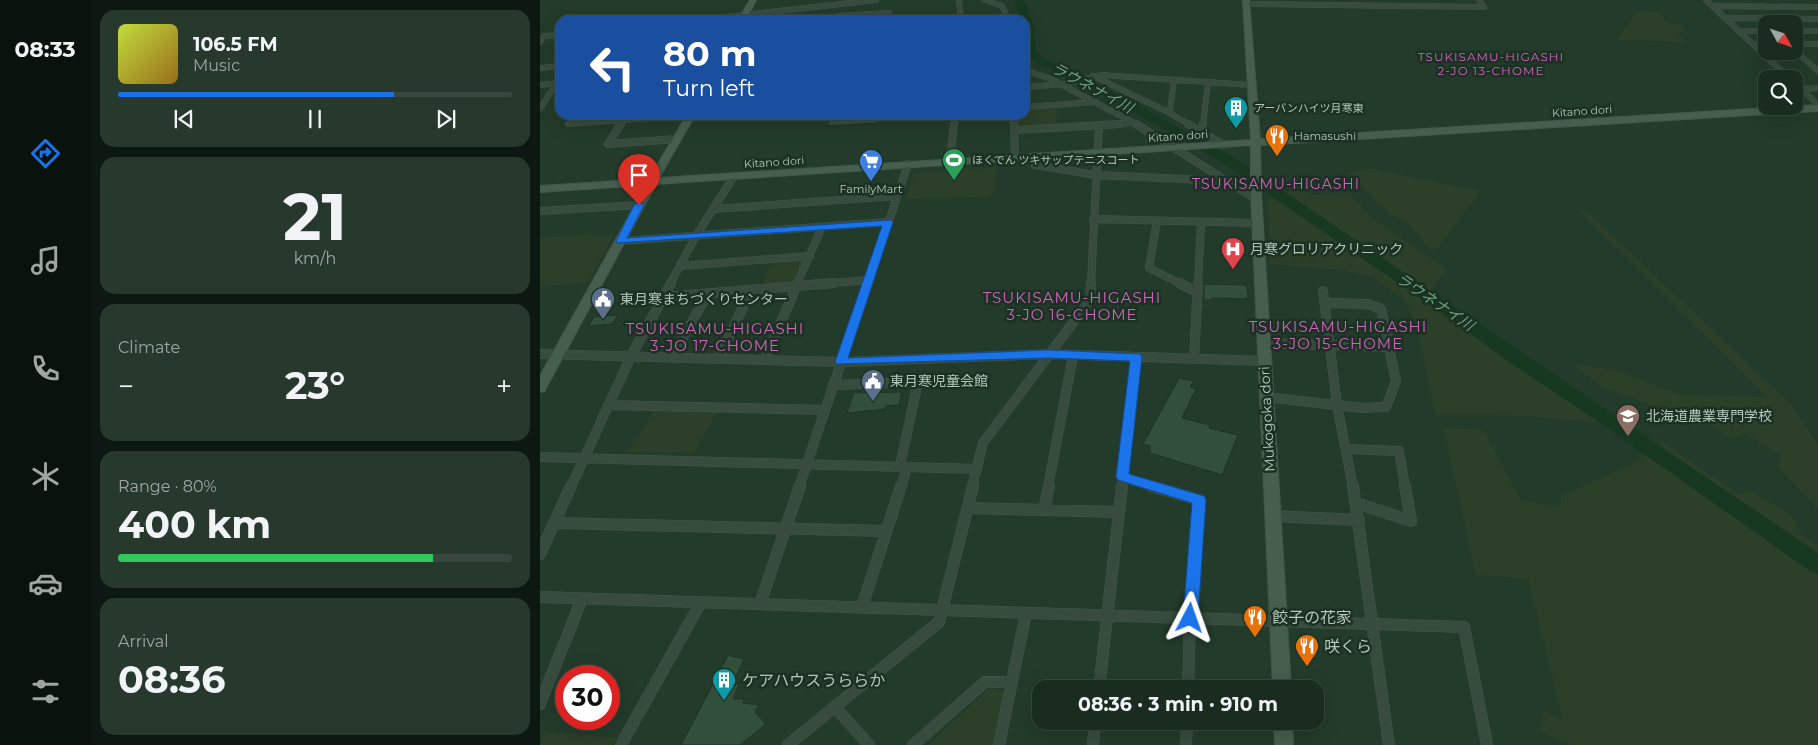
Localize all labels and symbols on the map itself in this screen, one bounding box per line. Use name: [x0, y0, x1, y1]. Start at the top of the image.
north arrow: [1758, 15, 1802, 60]
district label: TSUKISAMU-HIGASHI 2-JO 13-CHOME: [1418, 49, 1564, 78]
water label: ラウネナイ川: [1048, 58, 1138, 118]
building icon: アーバンハイツ月寒東: [1223, 95, 1249, 129]
place label: アーバンハイツ月寒東: [1254, 101, 1364, 115]
street label: Kitano dori: [1551, 102, 1613, 120]
restaurant icon: Hamasushi: [1264, 123, 1290, 157]
street label: Kitano dori: [1147, 127, 1209, 145]
place label: Hamasushi: [1294, 129, 1356, 143]
sports icon: ほくでん ツキサップテニスコート: [941, 147, 967, 181]
supermarket icon: FamilyMart: [858, 148, 884, 182]
street label: Kitano dori: [743, 153, 805, 171]
place label: ほくでん ツキサップテニスコート: [972, 153, 1140, 167]
pin: [618, 154, 660, 205]
district label: TSUKISAMU-HIGASHI: [1192, 175, 1360, 193]
place label: FamilyMart: [840, 182, 903, 196]
hospital icon: 月寒グロリアクリニック: [1220, 236, 1246, 270]
place label: 月寒グロリアクリニック: [1250, 240, 1403, 258]
water label: ラウネナイ川: [1393, 269, 1480, 336]
public building icon: 東月寒まちづくりセンター: [590, 286, 616, 320]
district label: TSUKISAMU-HIGASHI 3-JO 16-CHOME: [983, 288, 1161, 324]
place label: 東月寒まちづくりセンター: [620, 290, 788, 308]
district label: TSUKISAMU-HIGASHI 3-JO 15-CHOME: [1249, 317, 1427, 353]
district label: TSUKISAMU-HIGASHI 3-JO 17-CHOME: [626, 319, 804, 355]
street label: Mukogoka dori: [1255, 366, 1279, 472]
public building icon: 東月寒児童会館: [860, 368, 886, 402]
place label: 東月寒児童会館: [890, 372, 988, 390]
school or university icon: 北海道農業専門学校: [1615, 403, 1641, 437]
place label: 北海道農業専門学校: [1646, 407, 1772, 425]
position arrow: [1163, 591, 1215, 643]
restaurant icon: 餃子の花家: [1242, 604, 1268, 638]
place label: 餃子の花家: [1272, 608, 1352, 627]
restaurant icon: 咲くら: [1294, 633, 1320, 667]
place label: 咲くら: [1324, 637, 1372, 656]
speed limit sign: 30: [555, 665, 620, 730]
building icon: ケアハウスうららか: [711, 667, 737, 701]
place label: ケアハウスうららか: [742, 671, 885, 690]

